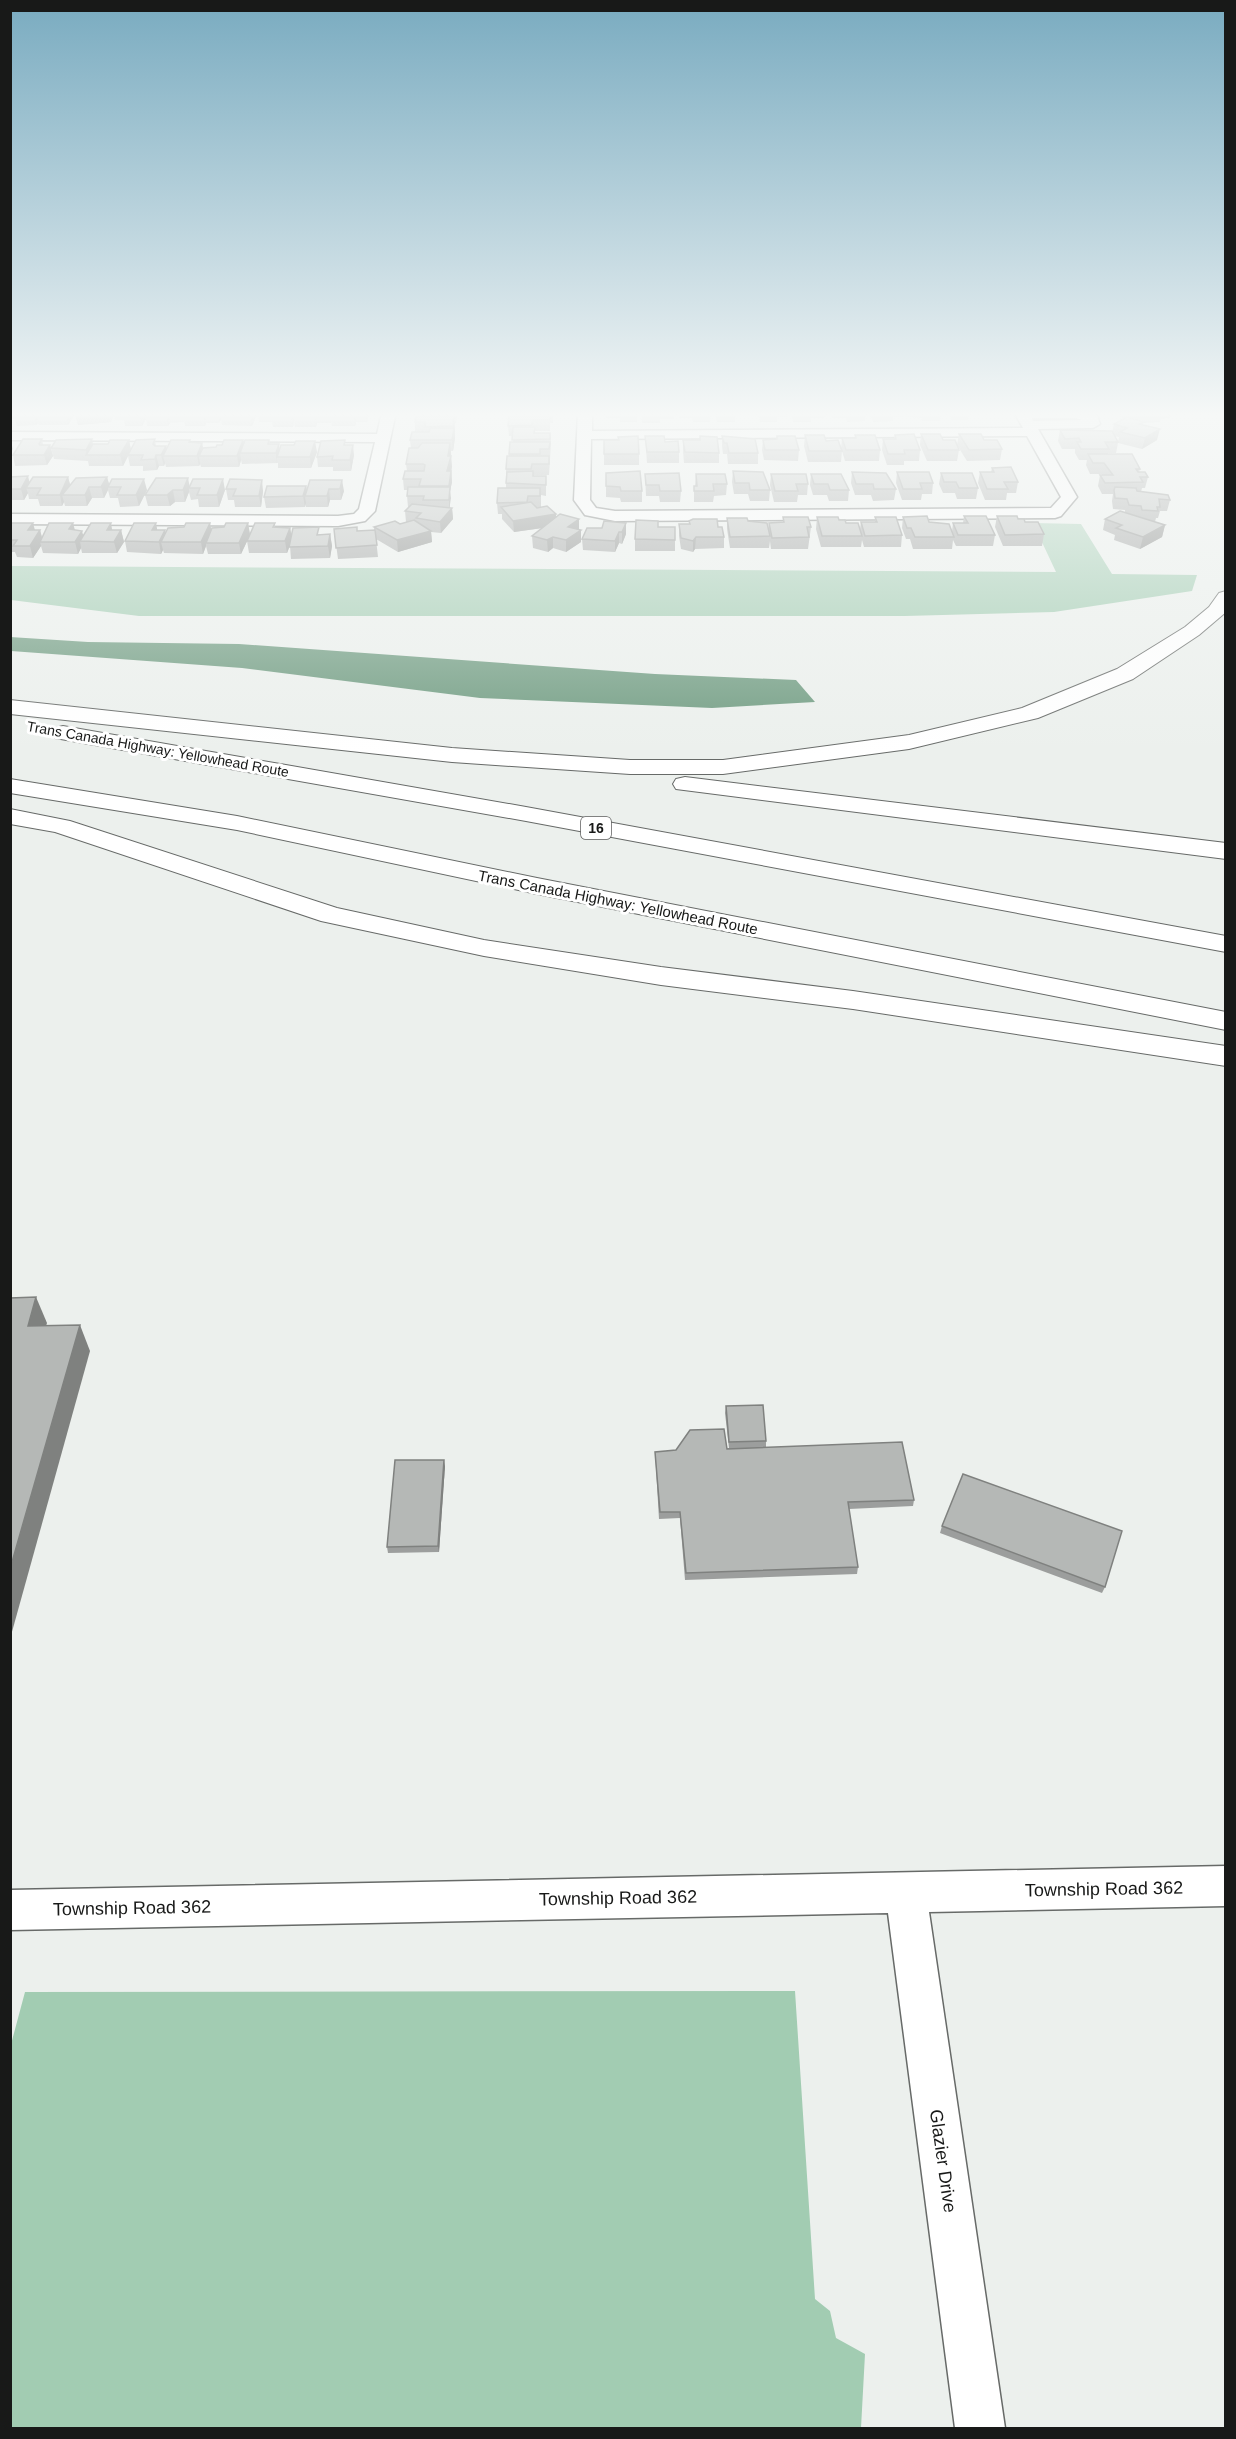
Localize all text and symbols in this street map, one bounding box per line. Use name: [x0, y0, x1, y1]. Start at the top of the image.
street label: Trans Canada Highway: Yellowhead Route: [26, 718, 290, 780]
road number: 16: [581, 817, 611, 839]
street label: Trans Canada Highway: Yellowhead Route: [477, 867, 759, 937]
street label: Township Road 362: [1025, 1878, 1183, 1900]
street label: Township Road 362: [539, 1887, 697, 1909]
street label: Township Road 362: [53, 1897, 211, 1919]
street label: Glazier Drive: [926, 2108, 960, 2214]

